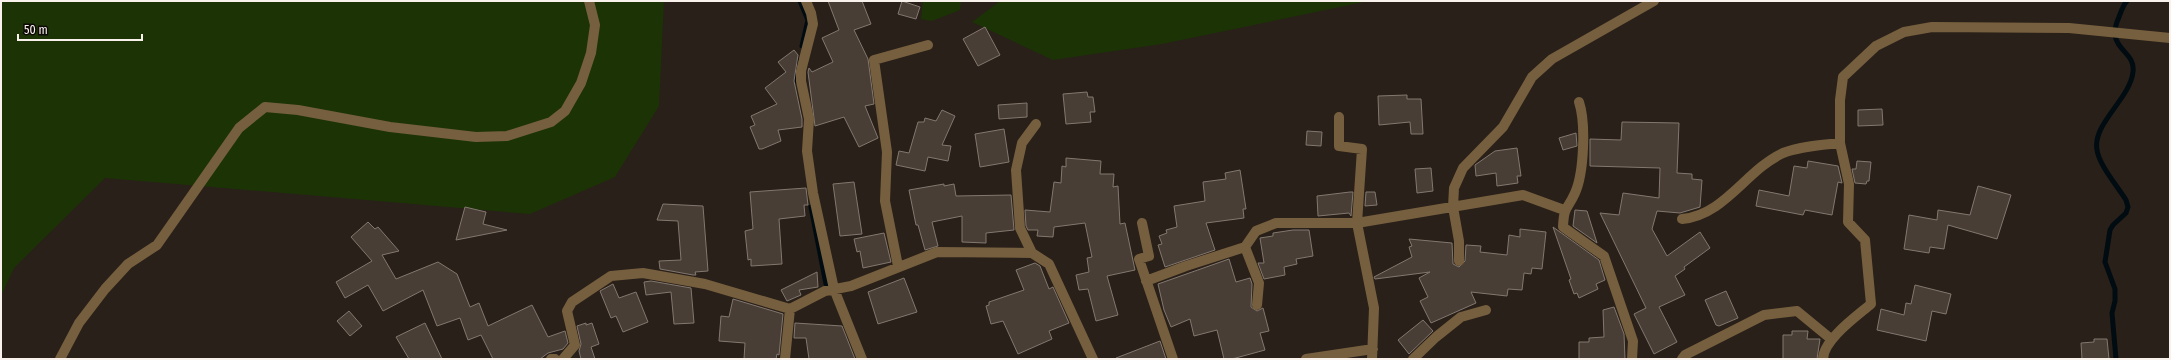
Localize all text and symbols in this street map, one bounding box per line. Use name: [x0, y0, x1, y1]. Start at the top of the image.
scale bar: [18, 16, 142, 42]
text: 50 m: [24, 23, 48, 37]

